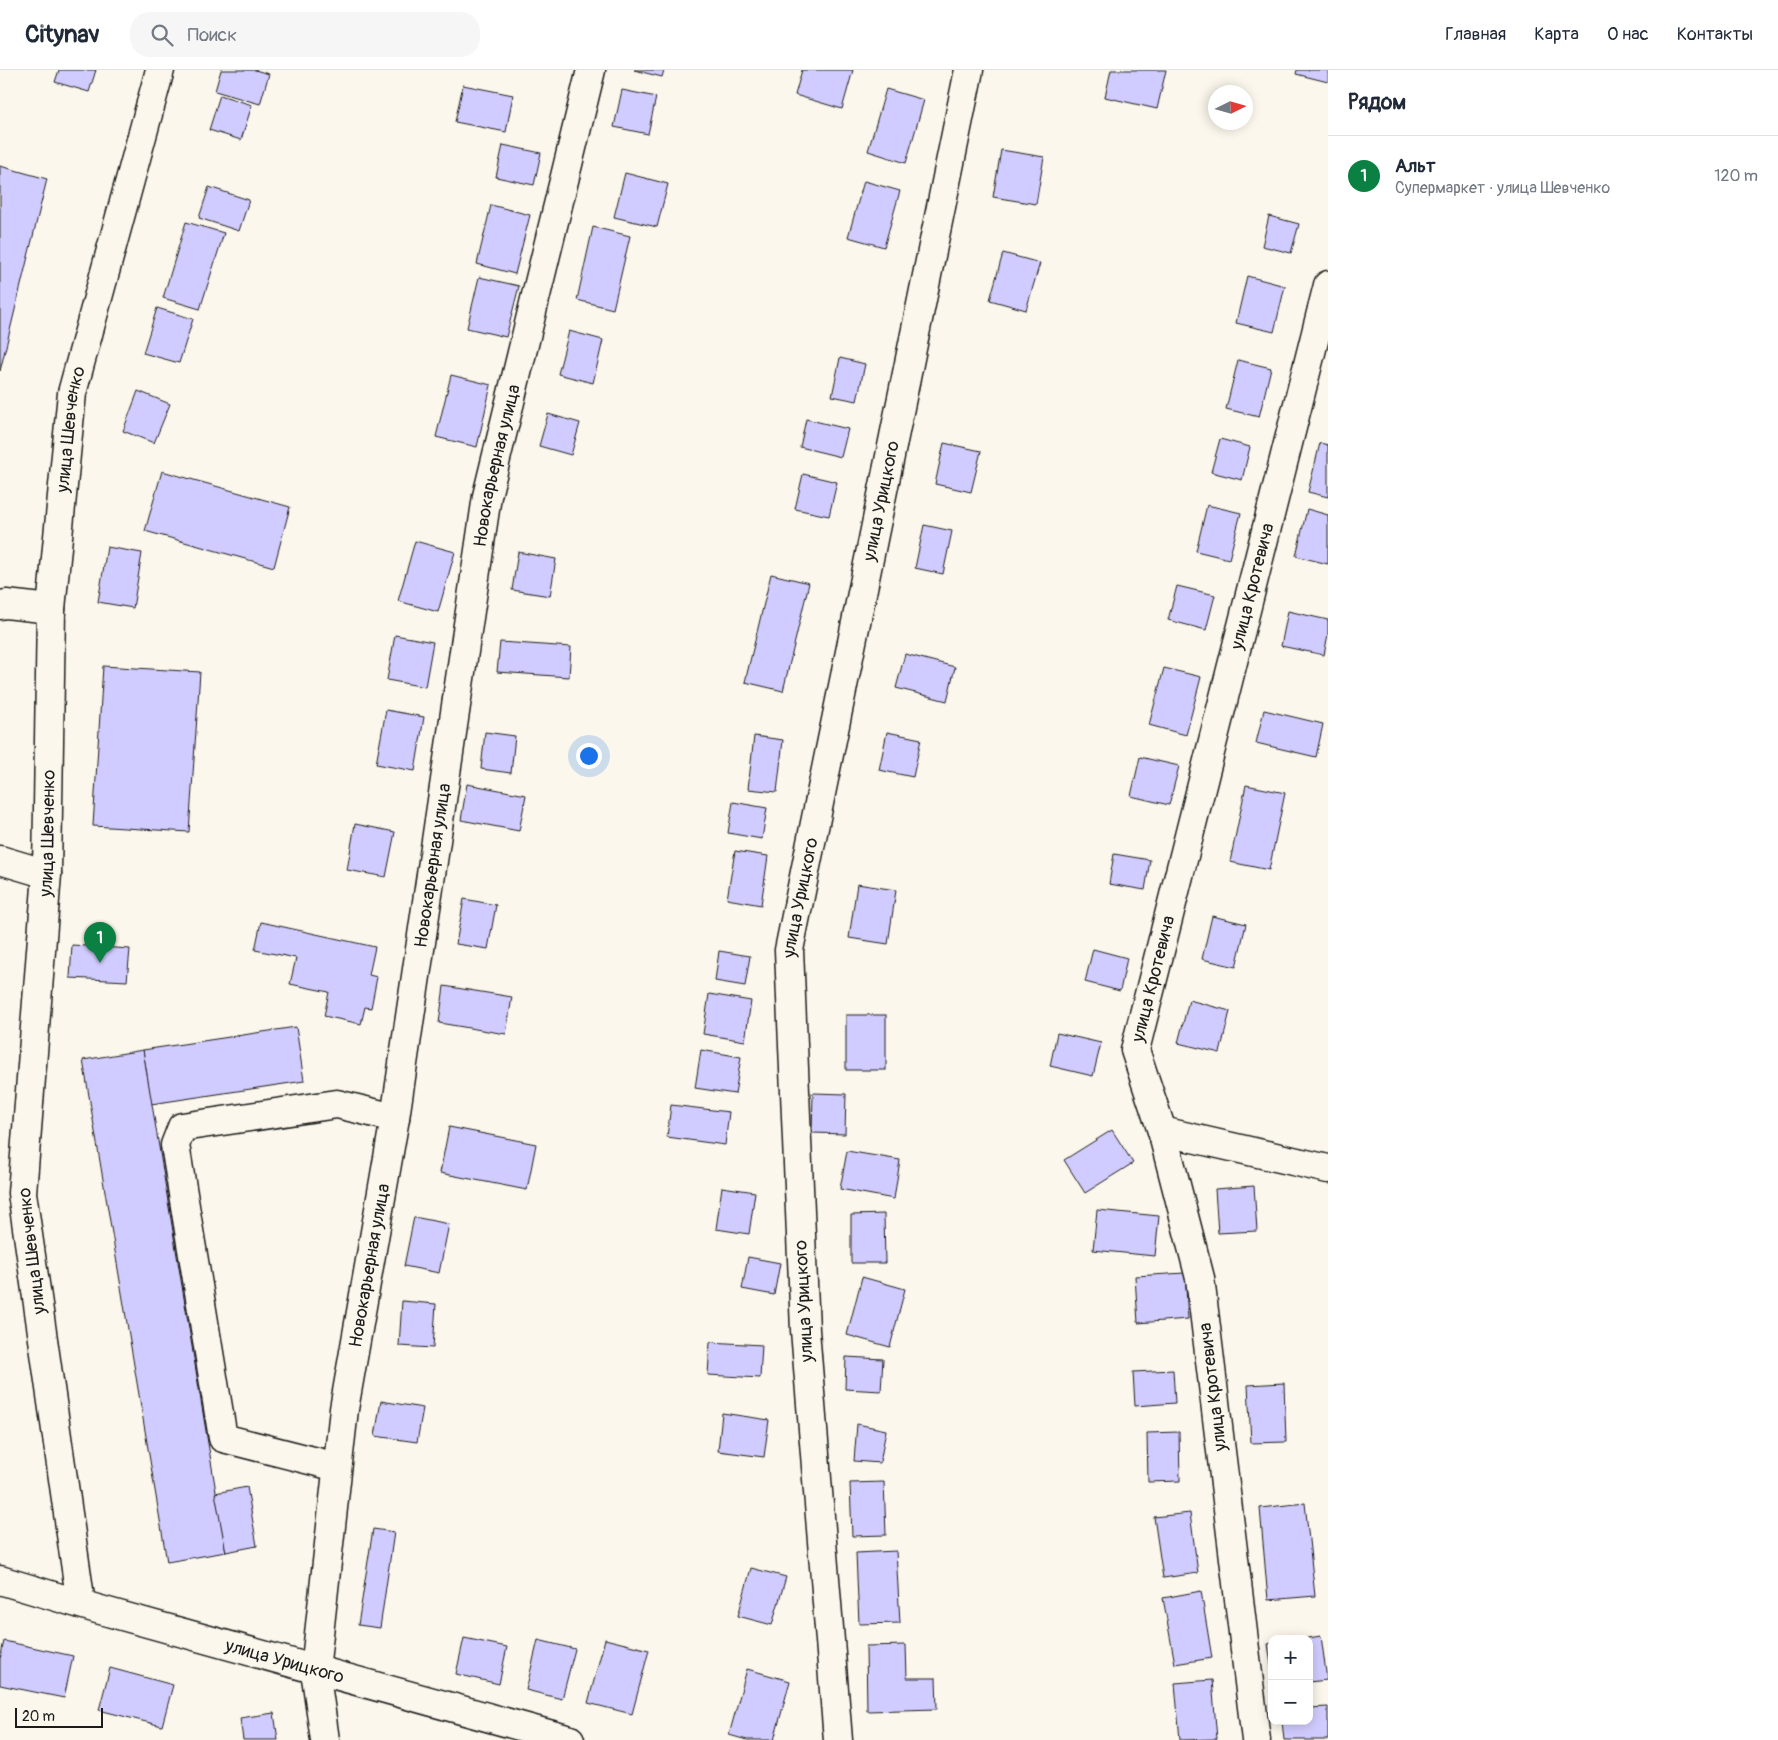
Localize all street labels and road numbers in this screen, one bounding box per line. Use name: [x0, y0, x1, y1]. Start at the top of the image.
street label: улица Шевченко: [51, 363, 90, 494]
street label: Новокарьерная улица: [468, 382, 525, 549]
street label: улица Урицкого: [857, 438, 904, 564]
street label: улица Кротевича: [1225, 521, 1279, 653]
street label: улица Шевченко: [34, 769, 60, 899]
street label: Новокарьерная улица: [409, 782, 456, 949]
street label: улица Урицкого: [777, 835, 823, 959]
street label: улица Кротевича: [1126, 913, 1180, 1045]
street label: Новокарьерная улица: [343, 1182, 395, 1349]
street label: улица Шевченко: [13, 1186, 51, 1316]
street label: улица Урицкого: [789, 1239, 819, 1364]
street label: улица Кротевича: [1194, 1321, 1232, 1454]
street label: улица Урицкого: [222, 1633, 347, 1688]

